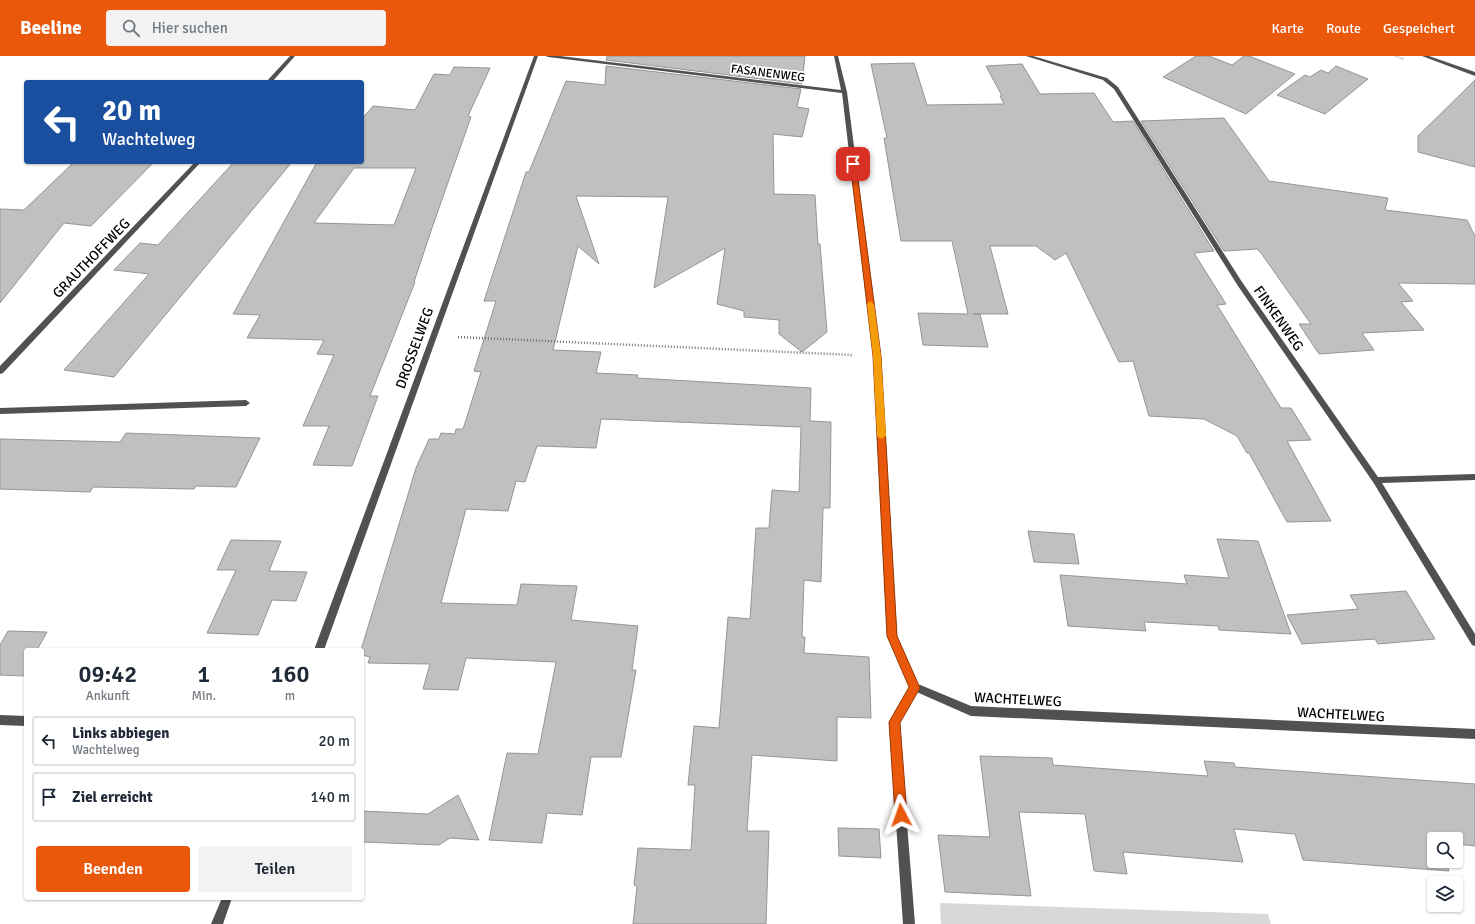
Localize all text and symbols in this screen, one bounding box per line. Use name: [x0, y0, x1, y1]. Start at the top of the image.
search box: [106, 10, 386, 46]
text: Beeline: [20, 16, 82, 40]
icon: search: [120, 17, 142, 39]
text: Hier suchen: [152, 19, 228, 37]
text: Karte: [1271, 20, 1304, 37]
text: Route: [1326, 20, 1361, 37]
text: Gespeichert: [1383, 20, 1455, 37]
street label: FASANENWEG: [730, 62, 806, 85]
text: 20 m: [102, 94, 161, 128]
icon: left: [36, 96, 88, 148]
text: Wachtelweg: [102, 128, 196, 150]
pin: [836, 147, 870, 181]
icon: arrive: [842, 153, 864, 175]
street label: GRAUTHOFFWEG: [49, 215, 134, 302]
street label: FINKENWEG: [1250, 283, 1307, 354]
street label: DROSSELWEG: [392, 305, 437, 391]
text: 09:42: [78, 659, 137, 689]
text: 1: [197, 659, 210, 689]
text: 160: [271, 659, 309, 689]
text: Ankunft: [86, 688, 130, 704]
text: Min.: [192, 688, 216, 704]
text: m: [285, 688, 295, 704]
street label: WACHTELWEG: [974, 689, 1062, 710]
street label: WACHTELWEG: [1297, 704, 1385, 725]
text: Links abbiegen: [72, 724, 169, 742]
icon: left: [38, 730, 60, 752]
text: 20 m: [319, 732, 350, 750]
text: Wachtelweg: [72, 742, 140, 758]
icon: arrive: [38, 786, 60, 808]
text: Ziel erreicht: [72, 788, 153, 806]
text: 140 m: [310, 788, 350, 806]
position arrow: [880, 794, 922, 836]
map controls: [1427, 832, 1463, 912]
button: search: [1427, 832, 1463, 868]
button: Beenden: [36, 846, 190, 892]
button: Teilen: [198, 846, 352, 892]
button: layers: [1427, 876, 1463, 912]

